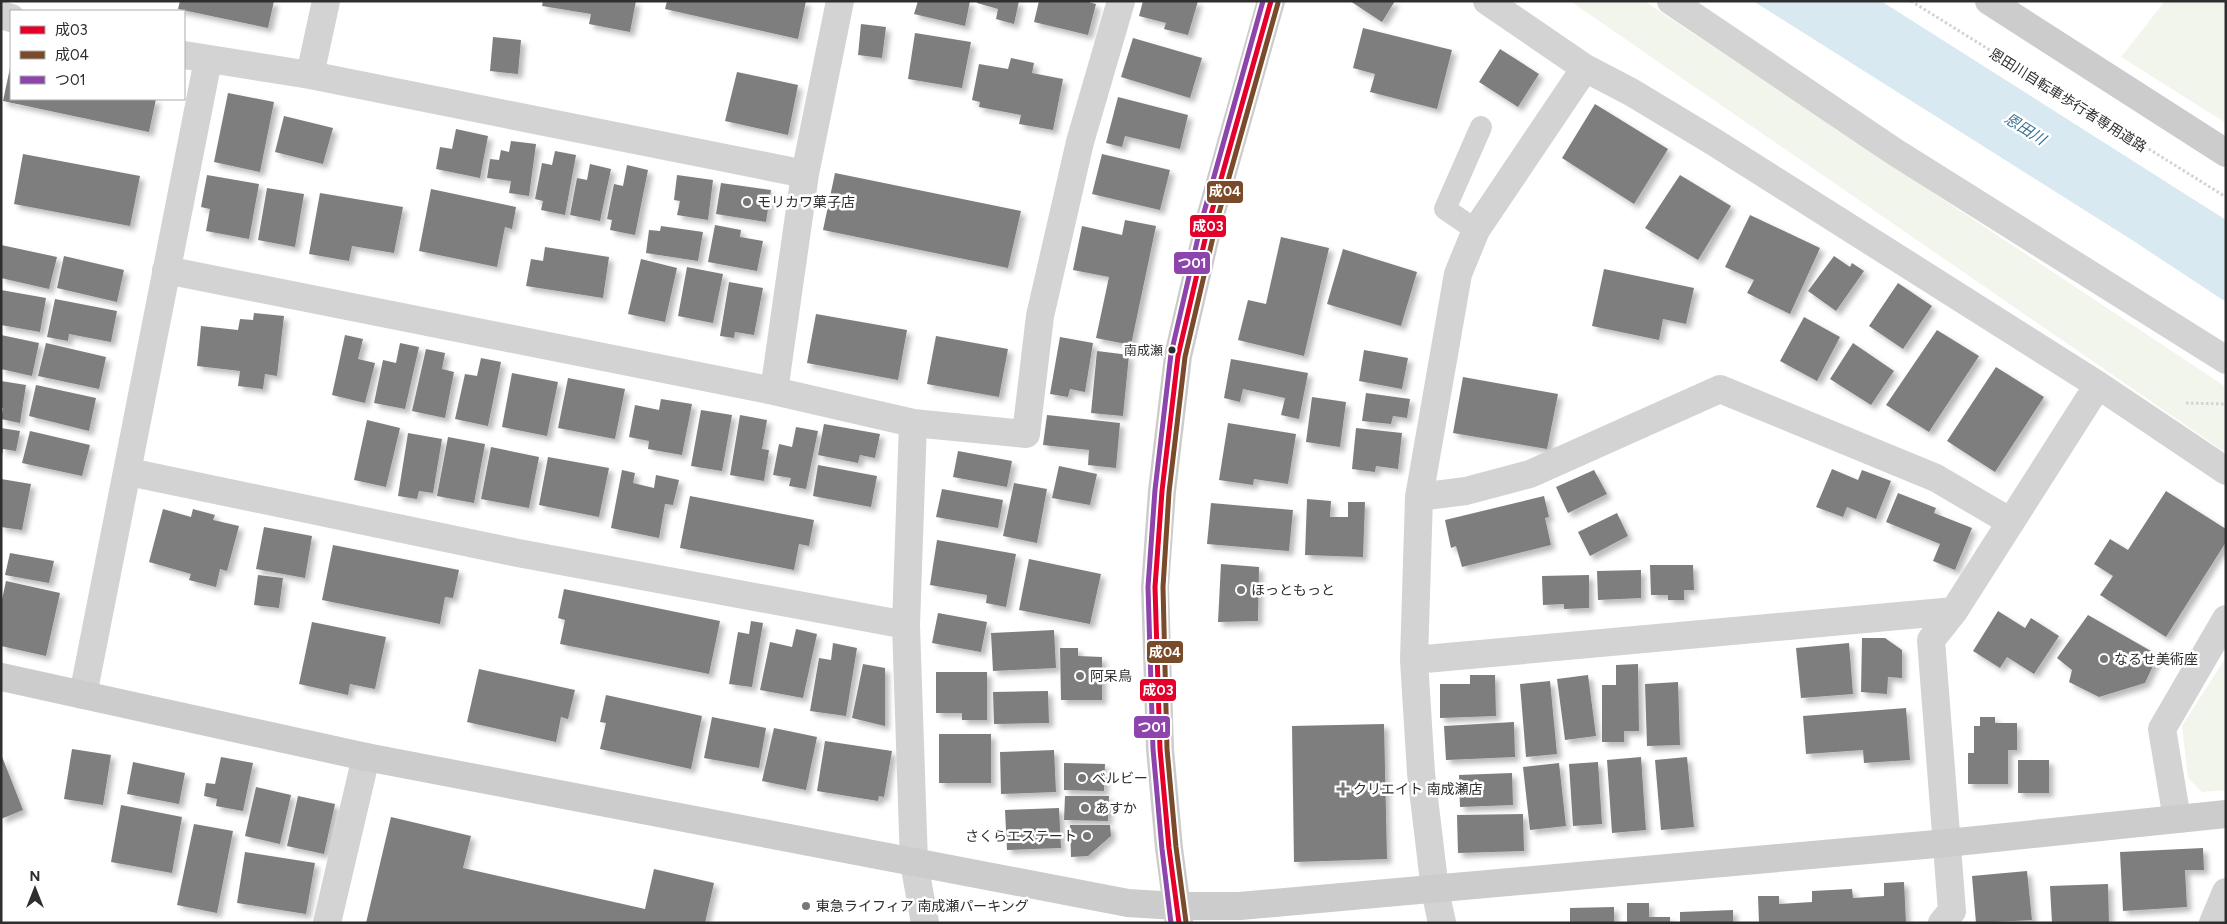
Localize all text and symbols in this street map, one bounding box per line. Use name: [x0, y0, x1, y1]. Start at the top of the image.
legend: [10, 10, 185, 100]
text: 成03: [55, 21, 88, 39]
street label: 恩田川自転車歩行者専用道路: [1986, 45, 2150, 155]
text: 成04: [55, 46, 89, 64]
text: つ01: [55, 71, 86, 89]
water label: 恩田川: [2001, 109, 2049, 149]
line badge: 成04: [1206, 180, 1244, 204]
text: 成04: [1209, 183, 1241, 200]
place label: モリカワ菓子店: [757, 194, 855, 211]
marker: モリカワ菓子店: [741, 196, 753, 208]
line badge: 成03: [1189, 214, 1227, 238]
text: 成03: [1193, 218, 1224, 235]
line badge: つ01: [1173, 251, 1211, 275]
text: つ01: [1178, 255, 1206, 272]
place label: 南成瀬: [1124, 343, 1163, 358]
marker: 南成瀬: [1167, 345, 1177, 355]
place label: ほっともっと: [1251, 582, 1335, 599]
marker: ほっともっと: [1235, 584, 1247, 596]
line badge: 成04: [1146, 640, 1184, 664]
text: 成04: [1149, 644, 1181, 661]
place label: なるせ美術座: [2114, 651, 2198, 668]
marker: なるせ美術座: [2098, 653, 2110, 665]
place label: 阿呆鳥: [1090, 668, 1132, 685]
marker: 阿呆鳥: [1074, 670, 1086, 682]
line badge: 成03: [1139, 678, 1177, 702]
text: 成03: [1143, 682, 1174, 699]
line badge: つ01: [1133, 715, 1171, 739]
text: つ01: [1138, 719, 1166, 736]
place label: ベルビー: [1092, 770, 1148, 787]
marker: ベルビー: [1076, 772, 1088, 784]
place label: クリエイト 南成瀬店: [1353, 781, 1482, 798]
marker: クリエイト 南成瀬店: [1337, 783, 1349, 795]
place label: あすか: [1095, 800, 1137, 817]
marker: あすか: [1079, 802, 1091, 814]
place label: さくらエステート: [965, 828, 1077, 845]
marker: さくらエステート: [1081, 830, 1093, 842]
north arrow: [10, 864, 60, 914]
text: N: [30, 868, 40, 885]
place label: 東急ライフィア 南成瀬パーキング: [816, 898, 1029, 915]
marker: 東急ライフィア 南成瀬パーキング: [800, 900, 812, 912]

